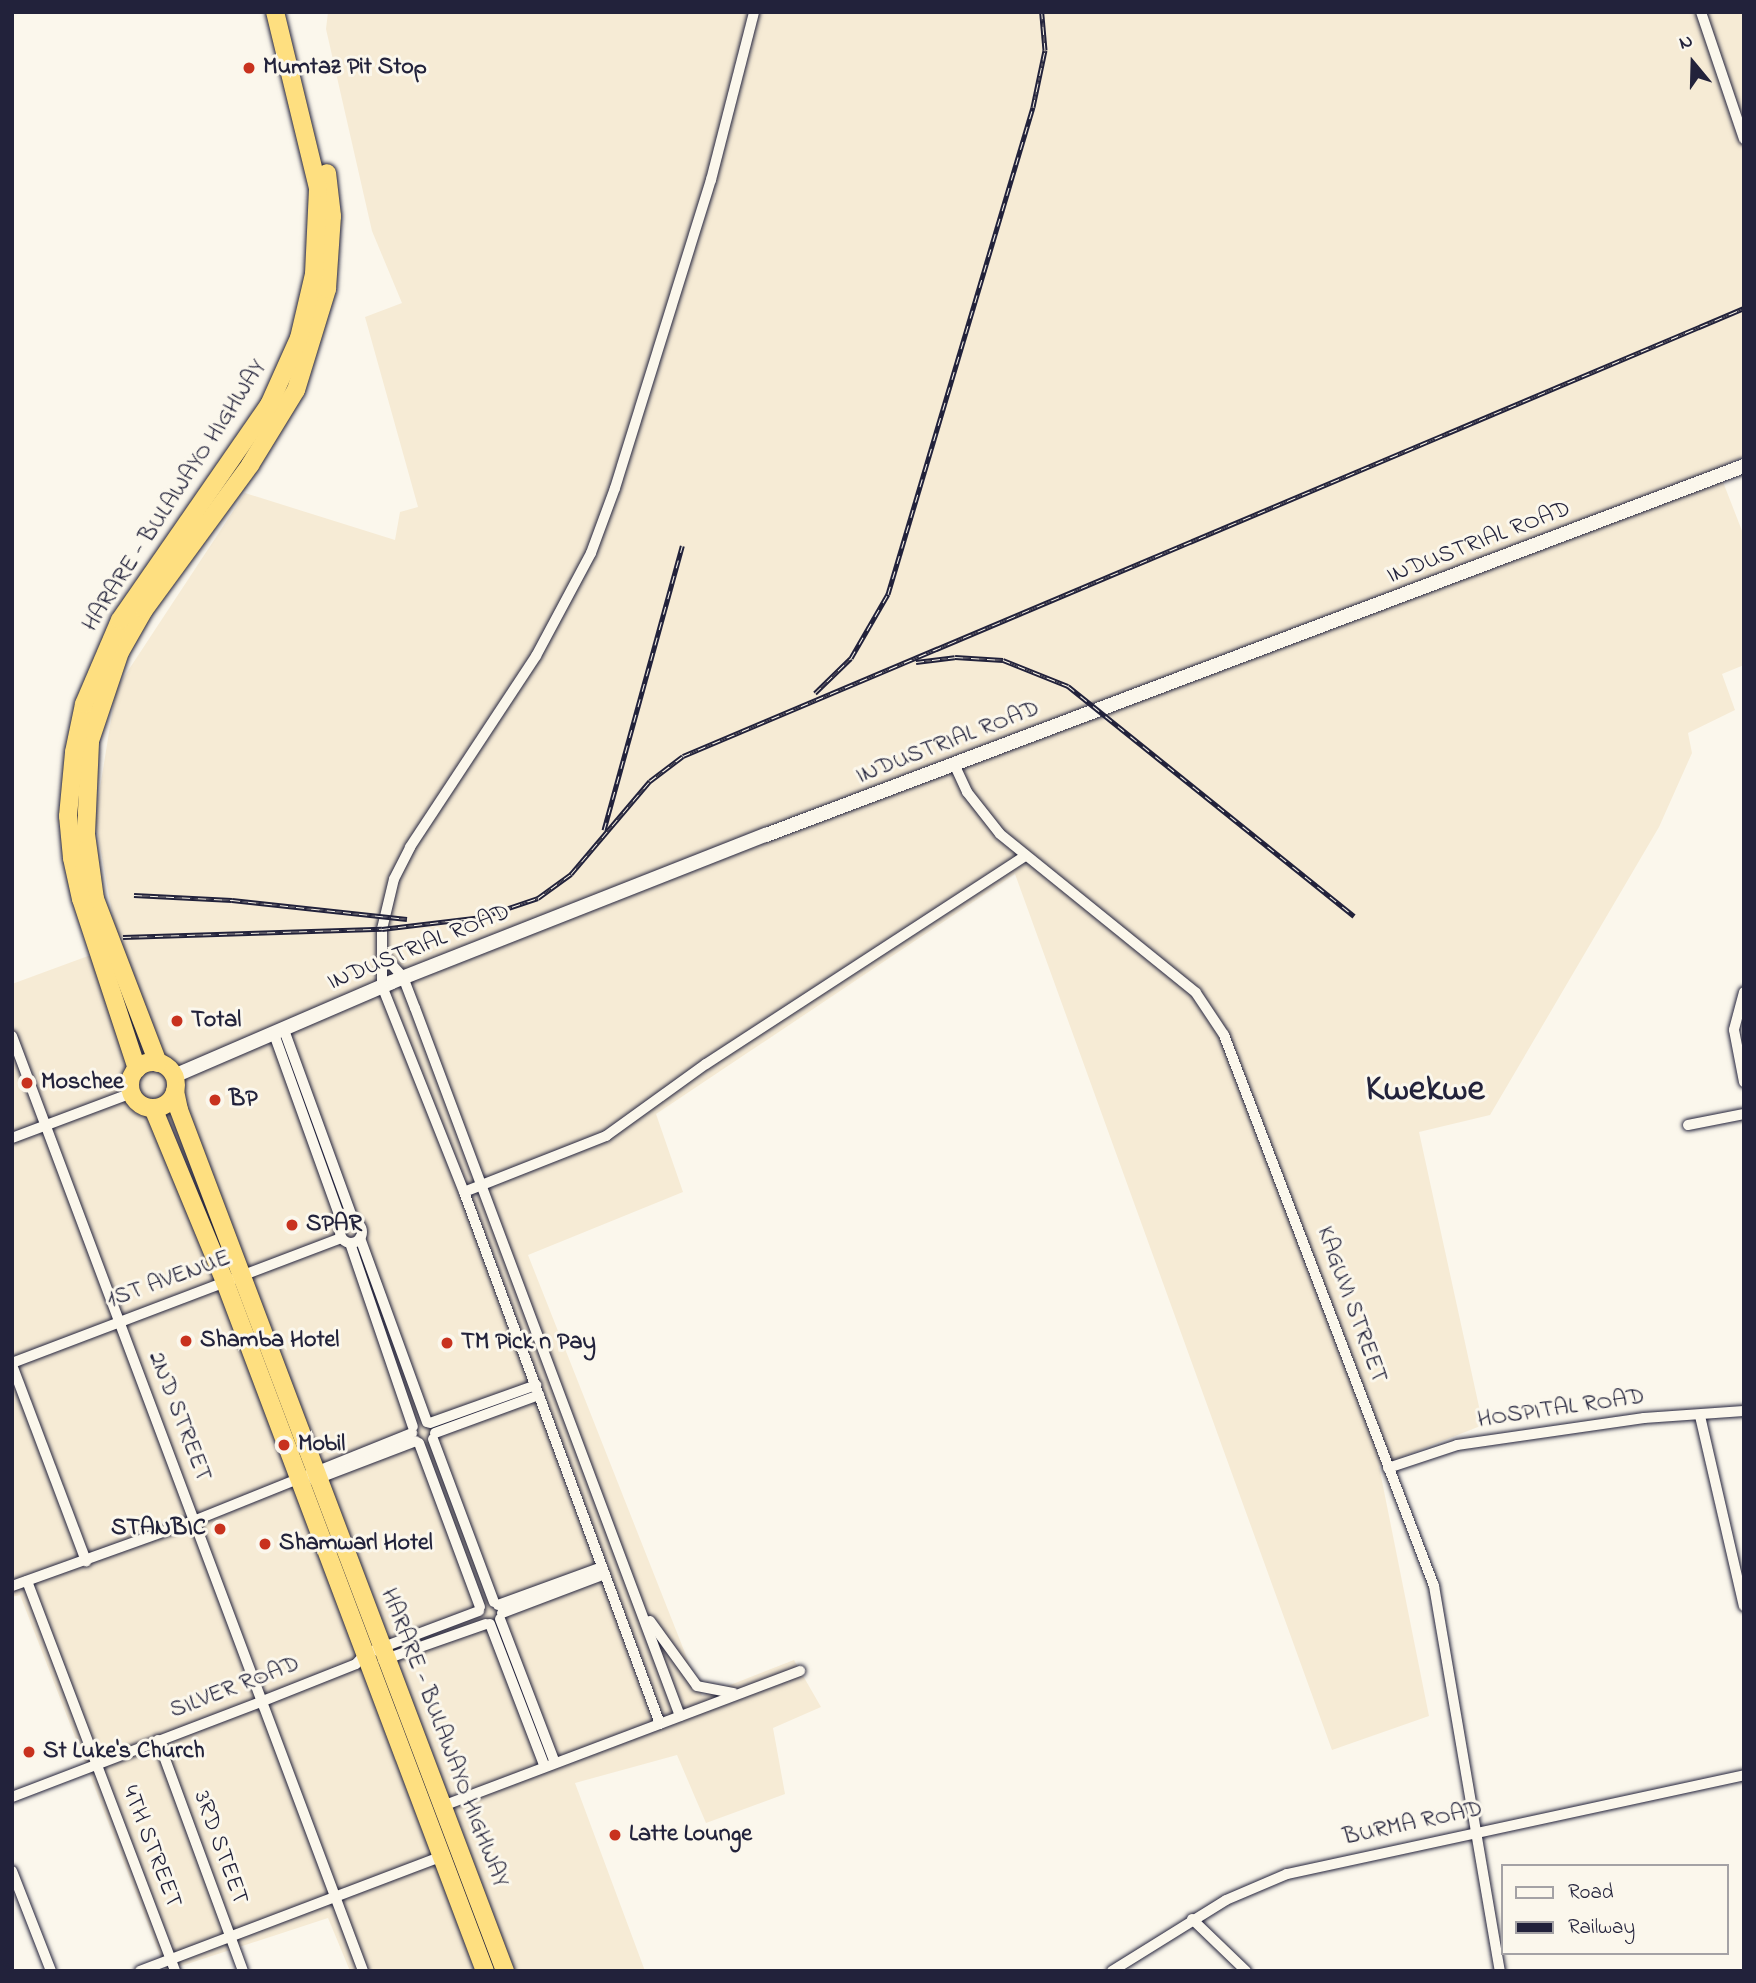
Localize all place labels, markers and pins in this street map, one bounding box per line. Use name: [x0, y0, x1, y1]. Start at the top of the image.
place label: Mumtaz Pit Stop: [263, 54, 427, 82]
marker: Mumtaz Pit Stop: [241, 60, 257, 76]
place label: Total: [191, 1007, 241, 1035]
marker: Total: [169, 1013, 185, 1029]
place label: Moschee: [41, 1069, 124, 1097]
marker: Moschee: [19, 1075, 35, 1091]
place label: BP: [229, 1086, 258, 1114]
marker: BP: [207, 1092, 223, 1108]
place label: SPAR: [306, 1211, 362, 1239]
marker: SPAR: [284, 1217, 300, 1233]
place label: Shamba Hotel: [200, 1327, 339, 1355]
place label: TM Pick n Pay: [461, 1329, 596, 1357]
marker: Shamba Hotel: [178, 1333, 194, 1349]
marker: TM Pick n Pay: [439, 1335, 455, 1351]
place label: Mobil: [298, 1431, 345, 1459]
marker: Mobil: [276, 1437, 292, 1453]
place label: STANBIC: [111, 1515, 206, 1543]
marker: STANBIC: [212, 1521, 228, 1537]
place label: Shamwarl Hotel: [279, 1530, 433, 1558]
marker: Shamwarl Hotel: [257, 1536, 273, 1552]
place label: St Luke's Church: [43, 1738, 205, 1766]
marker: St Luke's Church: [21, 1744, 37, 1760]
place label: Latte Lounge: [629, 1821, 752, 1849]
marker: Latte Lounge: [607, 1827, 623, 1843]

